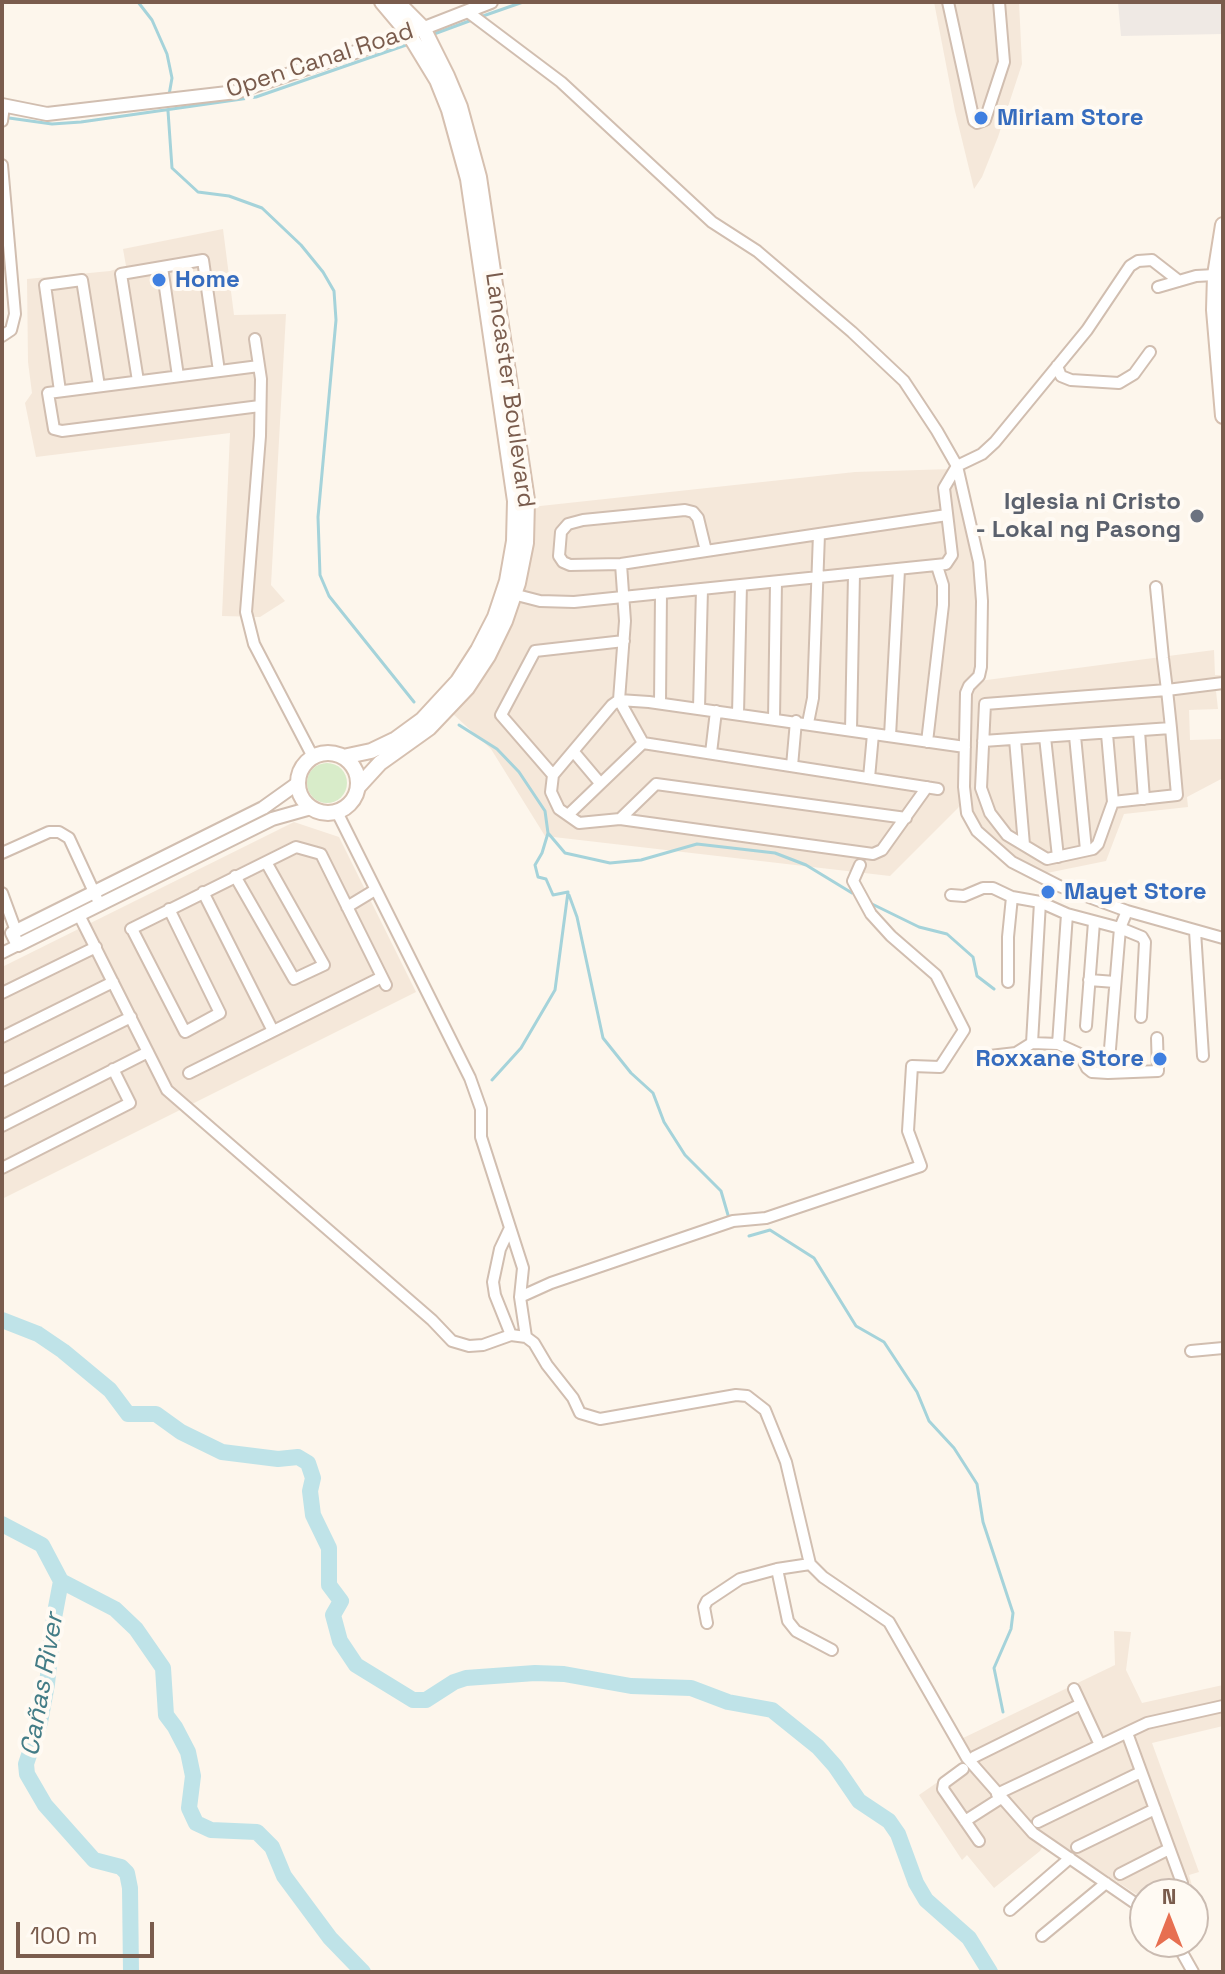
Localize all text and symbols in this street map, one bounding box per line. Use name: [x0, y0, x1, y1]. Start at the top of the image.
street label: Open Canal Road: [223, 17, 417, 105]
place label: Miriam Store: [997, 104, 1144, 132]
marker: Miriam Store: [972, 109, 990, 127]
place label: Home: [175, 266, 240, 294]
street label: Lancaster Boulevard: [478, 270, 540, 510]
marker: Home: [150, 271, 168, 289]
place label: Iglesia ni Cristo - Lokal ng Pasong: [976, 488, 1181, 544]
marker: Iglesia ni Cristo - Lokal ng Pasong: [1188, 507, 1206, 525]
place label: Mayet Store: [1064, 878, 1207, 906]
marker: Mayet Store: [1039, 883, 1057, 901]
place label: Roxxane Store: [975, 1045, 1144, 1073]
marker: Roxxane Store: [1151, 1050, 1169, 1068]
water label: Cañas River: [15, 1611, 71, 1759]
north arrow: [1129, 1878, 1209, 1958]
text: N: [1162, 1882, 1176, 1910]
scale bar: [20, 1906, 158, 1956]
text: 100 m: [30, 1920, 98, 1951]

